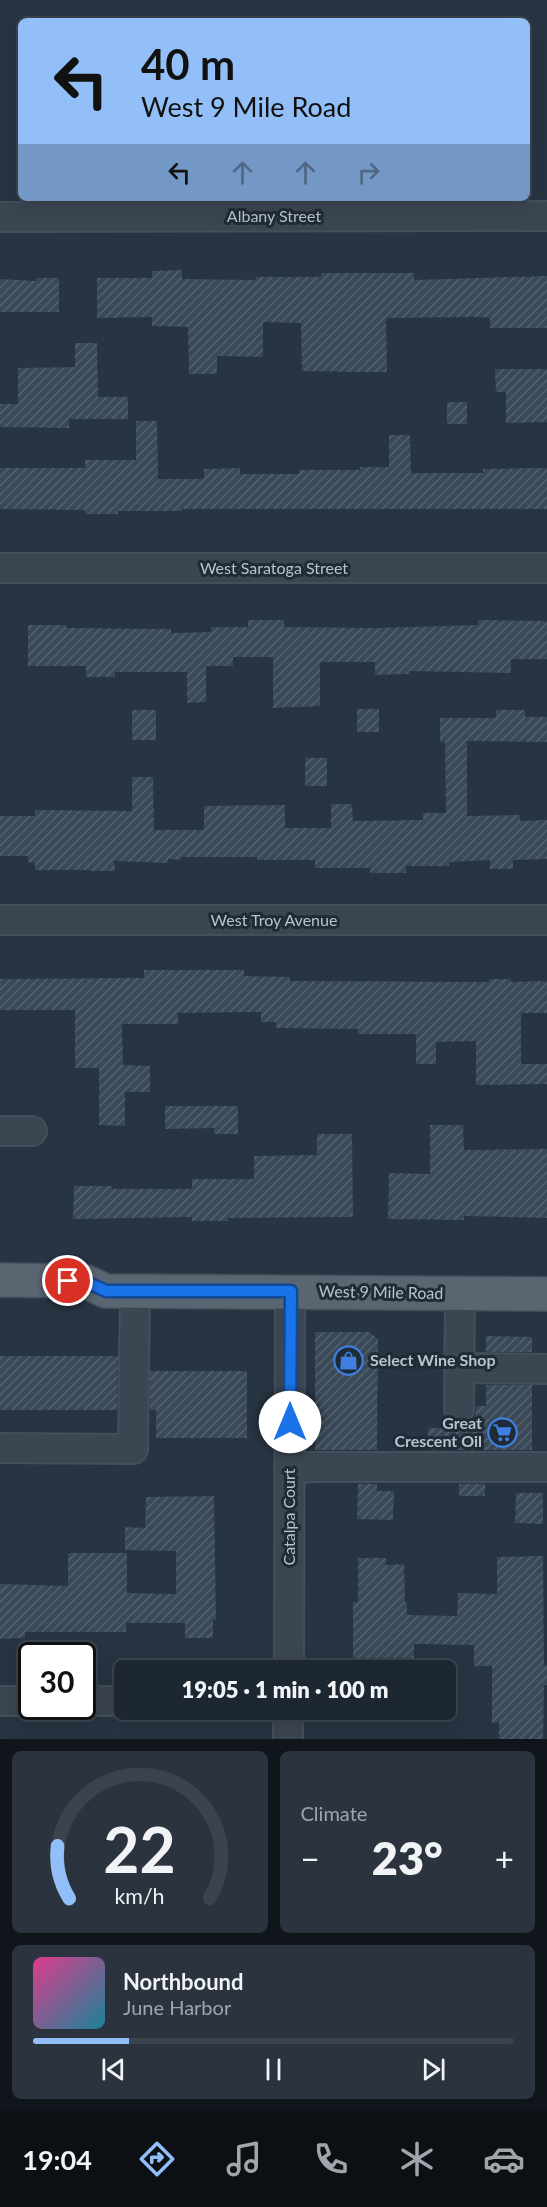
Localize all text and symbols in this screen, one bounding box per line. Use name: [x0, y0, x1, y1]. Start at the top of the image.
text: 40 m: [141, 39, 235, 89]
icon: left: [42, 42, 120, 120]
text: West 9 Mile Road: [141, 90, 351, 123]
icon: left: [163, 156, 196, 189]
icon: ahead: [226, 156, 259, 189]
icon: ahead: [289, 156, 322, 189]
icon: right: [352, 156, 385, 189]
street label: Albany Street: [227, 206, 321, 225]
street label: West Saratoga Street: [200, 558, 348, 577]
street label: West Troy Avenue: [211, 910, 337, 929]
pin: [42, 1255, 93, 1306]
icon: arrive: [51, 1264, 84, 1297]
street label: West 9 Mile Road: [319, 1281, 443, 1302]
shop icon: Select Wine Shop: [333, 1344, 365, 1376]
place label: Select Wine Shop: [370, 1350, 496, 1369]
position arrow: [258, 1390, 322, 1454]
place label: Great Crescent Oil: [394, 1413, 482, 1450]
supermarket icon: Great Crescent Oil: [487, 1416, 519, 1448]
street label: Catalpa Court: [279, 1468, 298, 1566]
speed limit sign: 30: [18, 1642, 96, 1720]
text: 19:05 · 1 min · 100 m: [182, 1676, 388, 1703]
text: Climate: [301, 1801, 367, 1825]
text: 22: [104, 1811, 176, 1886]
text: 23°: [372, 1831, 443, 1885]
text: −: [301, 1838, 320, 1878]
text: +: [495, 1838, 514, 1878]
text: km/h: [115, 1883, 165, 1909]
text: Northbound: [123, 1968, 243, 1995]
text: June Harbor: [123, 1995, 231, 2019]
icon: previous: [97, 2053, 130, 2086]
icon: pause: [257, 2053, 290, 2086]
icon: next: [417, 2053, 450, 2086]
icon: directions: [136, 2138, 178, 2180]
icon: music: [223, 2138, 265, 2180]
icon: phone: [310, 2138, 352, 2180]
icon: climate: [396, 2138, 438, 2180]
icon: car: [483, 2138, 525, 2180]
text: 19:04: [22, 2143, 92, 2176]

